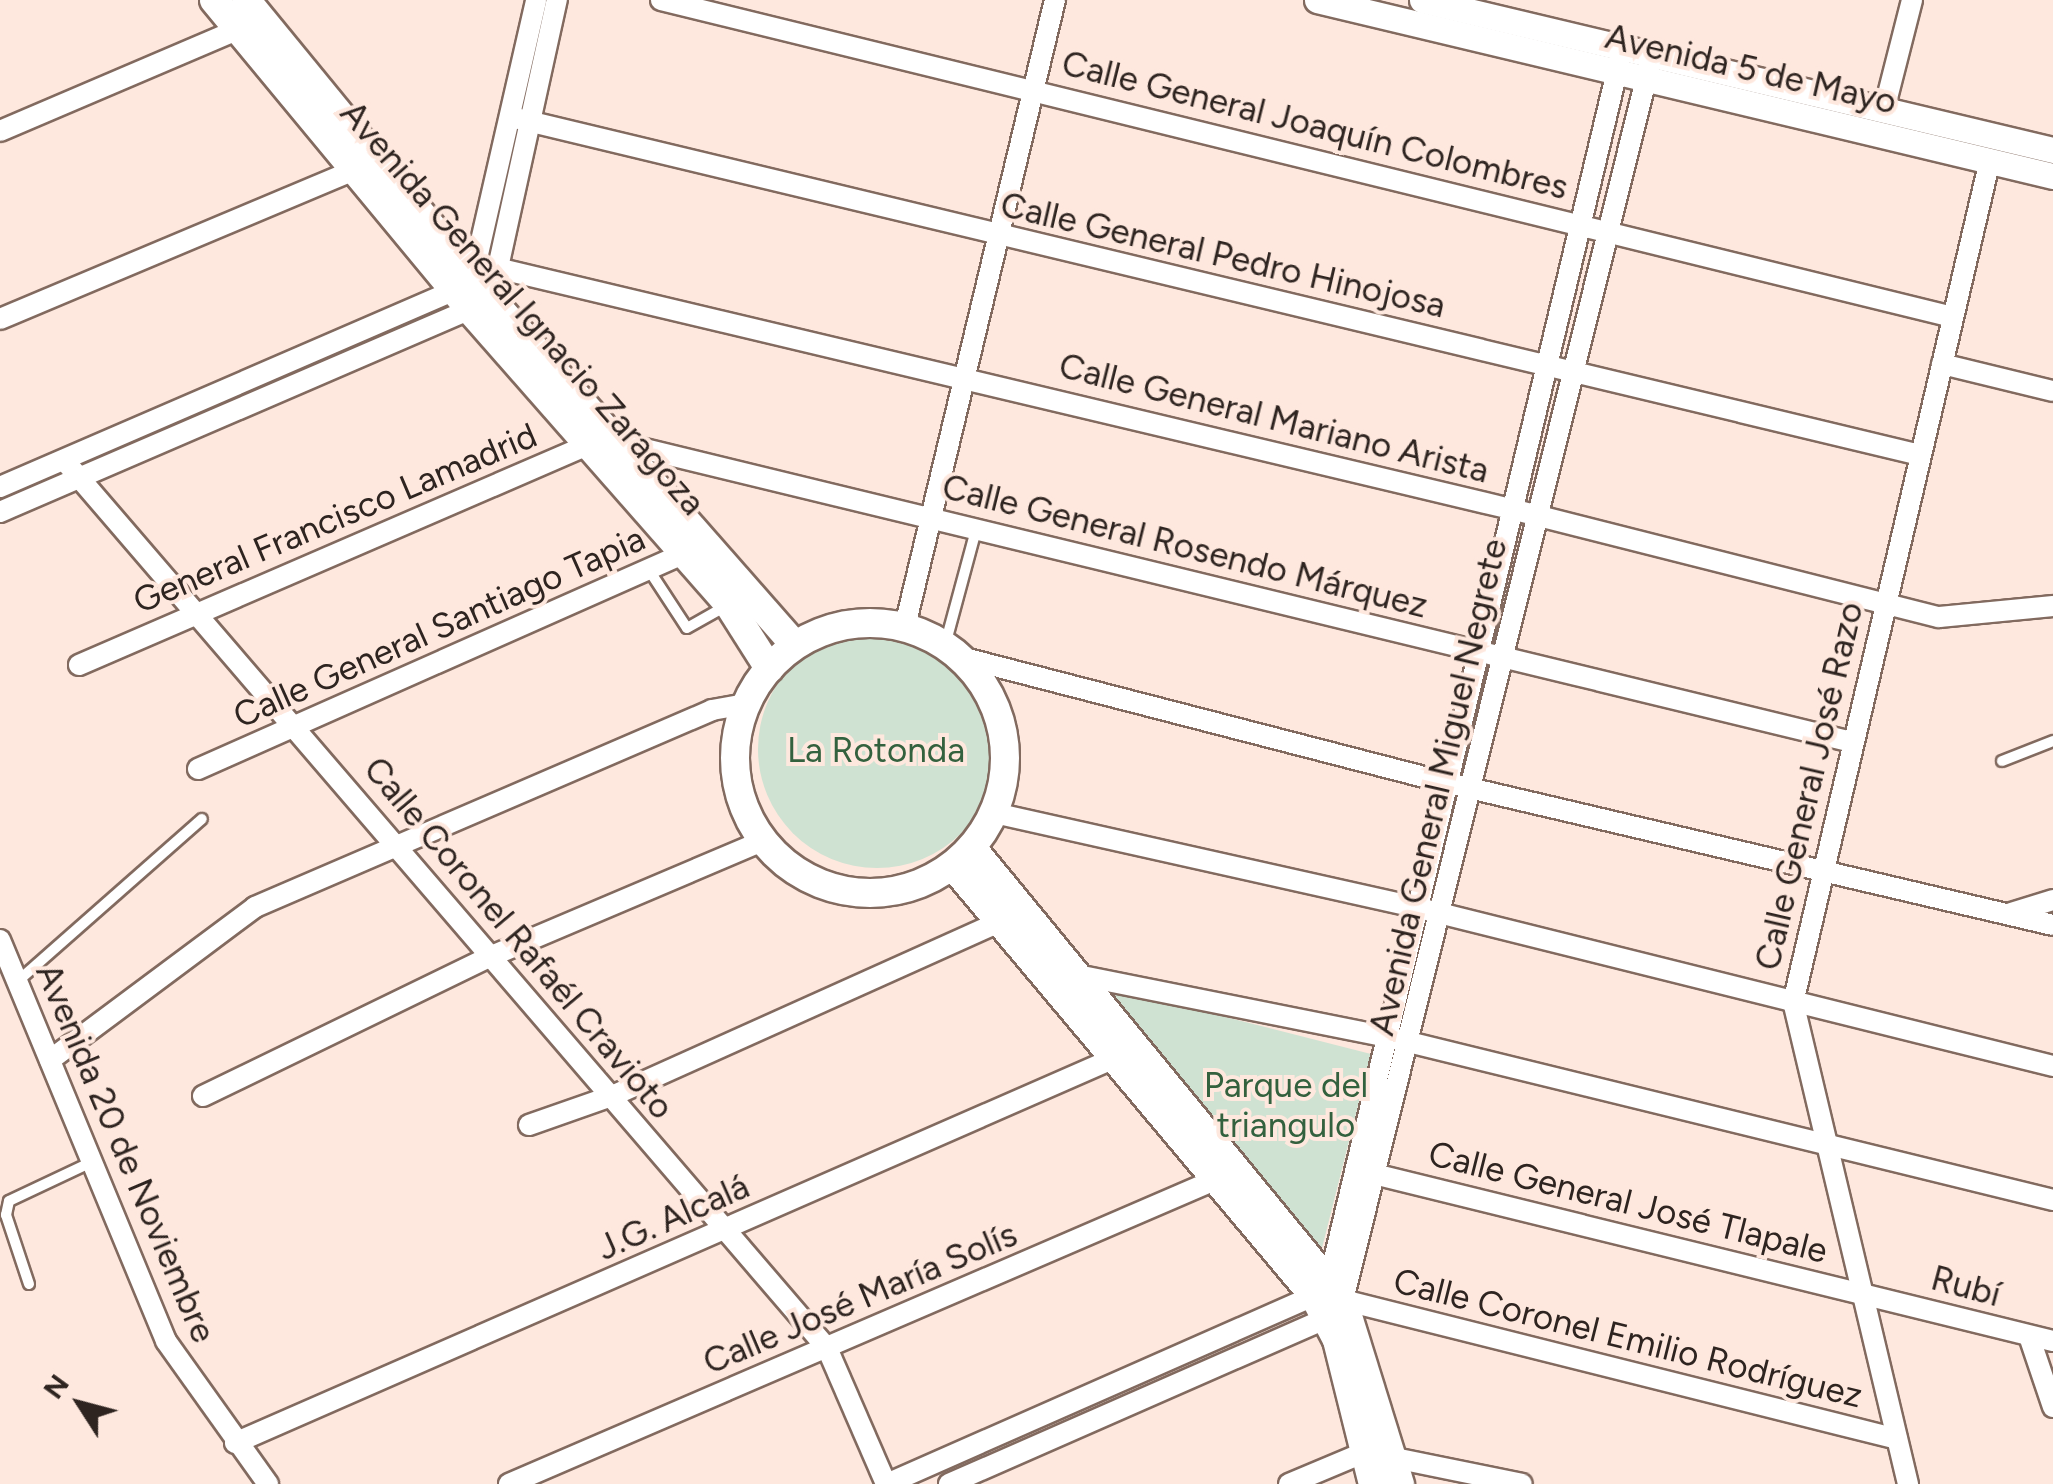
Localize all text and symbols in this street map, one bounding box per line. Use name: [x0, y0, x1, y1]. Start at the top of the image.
street label: Avenida 5 de Mayo: [1601, 15, 1901, 123]
street label: Calle General Joaquín Colombres: [1058, 42, 1572, 208]
street label: Avenida General Ignacio Zaragoza: [332, 93, 714, 523]
street label: Calle General Pedro Hinojosa: [997, 183, 1449, 327]
street label: Calle General Mariano Arista: [1055, 344, 1493, 492]
street label: General Francisco Lamadrid: [127, 414, 543, 622]
street label: Calle General Rosendo Márquez: [938, 465, 1432, 627]
street label: Calle General Santiago Tapia: [227, 517, 651, 737]
street label: Avenida General Miguel Negrete: [1360, 535, 1516, 1039]
street label: Calle General José Razo: [1746, 598, 1872, 974]
park label: La Rotonda: [787, 729, 965, 771]
street label: Calle Coronel Rafaél Cravioto: [355, 749, 683, 1127]
street label: Avenida 20 de Noviembre: [27, 957, 225, 1349]
park label: Parque del triangulo: [1204, 1064, 1368, 1146]
street label: Calle General José Tlapale: [1424, 1132, 1832, 1272]
street label: J.G. Alcalá: [591, 1165, 755, 1269]
street label: Calle José María Solís: [697, 1213, 1023, 1383]
street label: Rubí: [1927, 1257, 2005, 1315]
street label: Calle Coronel Emilio Rodríguez: [1389, 1259, 1867, 1417]
north arrow: [30, 1354, 130, 1454]
text: N: [36, 1368, 76, 1405]

